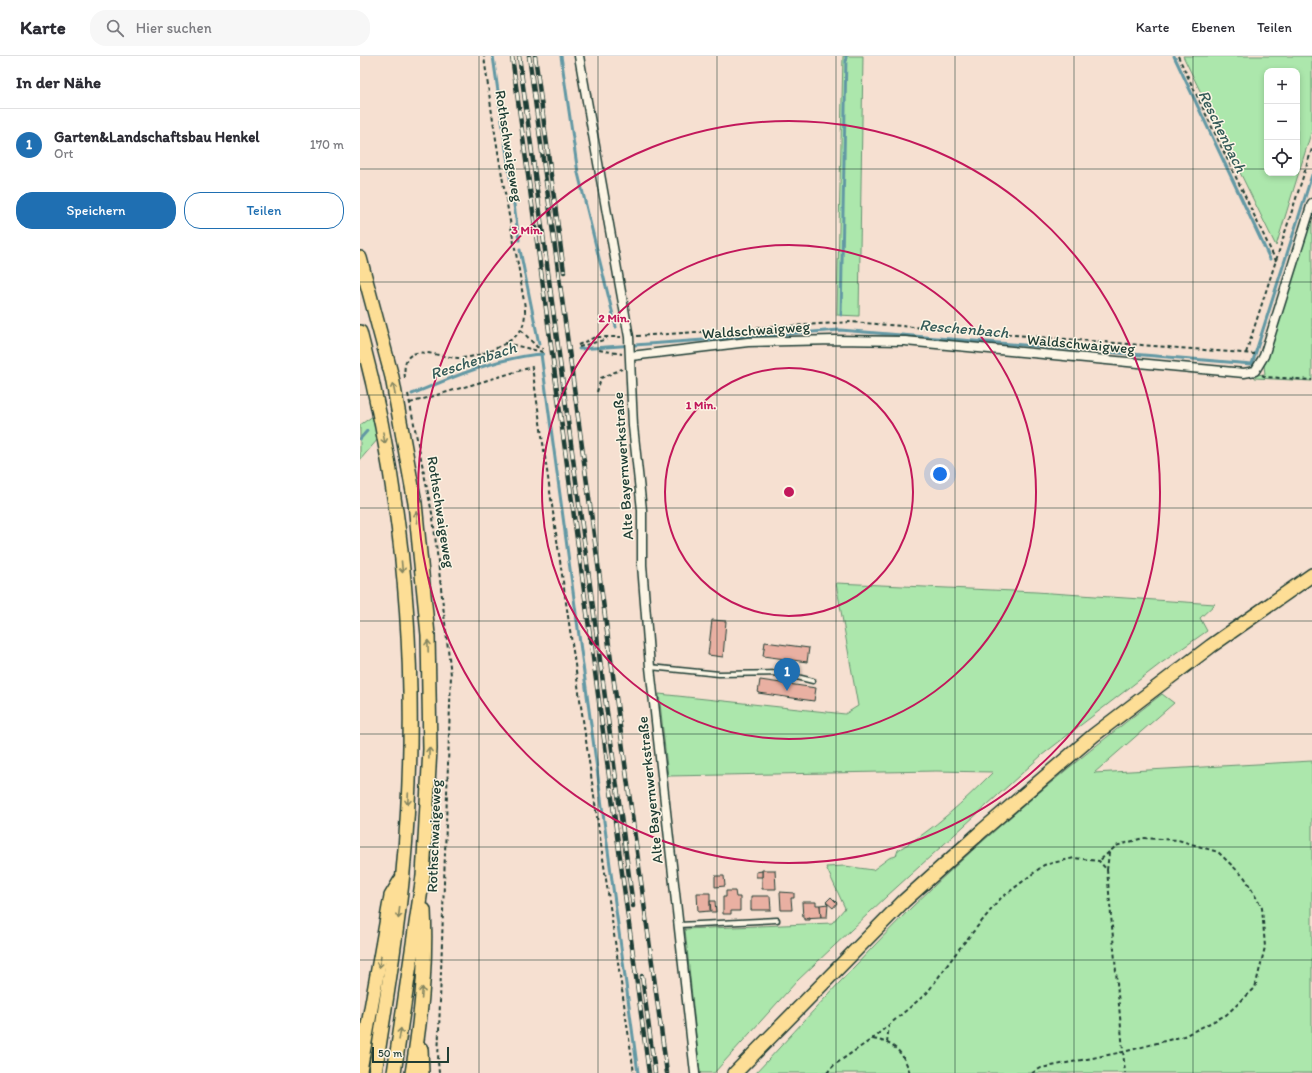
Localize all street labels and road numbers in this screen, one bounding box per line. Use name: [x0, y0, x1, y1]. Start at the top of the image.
street label: Rothschwaigeweg: [491, 89, 527, 204]
street label: Waldschwaigweg: [701, 317, 811, 343]
street label: Waldschwaigweg: [1026, 330, 1136, 358]
street label: Alte Bayernwerkstraße: [609, 391, 637, 541]
street label: Rothschwaigeweg: [423, 455, 459, 570]
street label: Alte Bayernwerkstraße: [633, 715, 667, 865]
street label: Rothschwaigeweg: [423, 779, 445, 893]

